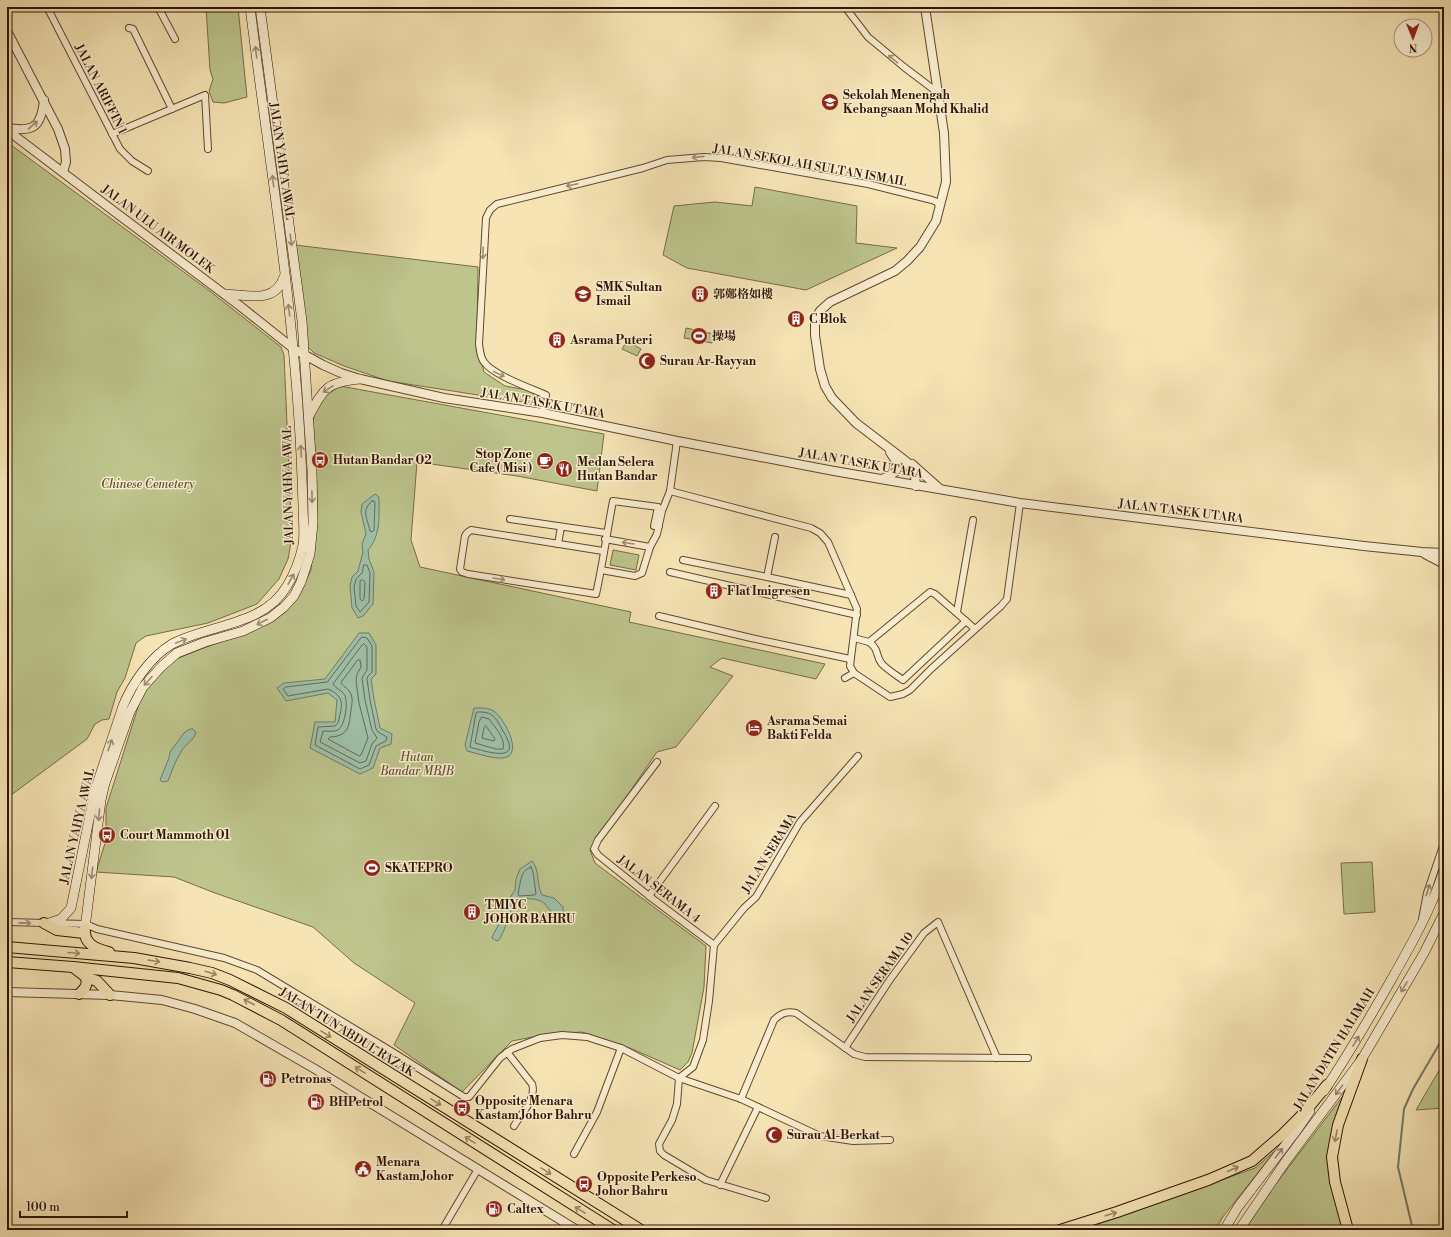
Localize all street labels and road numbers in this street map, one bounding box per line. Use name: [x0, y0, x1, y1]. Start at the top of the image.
street label: JALAN ARIFFIN 1: [71, 41, 130, 138]
street label: JALAN YAHYA AWAL: [266, 100, 297, 221]
street label: JALAN SEKOLAH SULTAN ISMAIL: [711, 141, 908, 190]
street label: JALAN ULU AIR MOLEK: [97, 181, 218, 278]
street label: JALAN TASEK UTARA: [479, 385, 607, 422]
street label: JALAN YAHYA AWAL: [280, 426, 297, 545]
street label: JALAN TASEK UTARA: [797, 445, 925, 482]
street label: JALAN TASEK UTARA: [1117, 496, 1245, 527]
street label: JALAN YAHYA AWAL: [57, 767, 98, 886]
street label: JALAN SERAMA: [738, 810, 800, 897]
street label: JALAN SERAMA 4: [613, 852, 703, 926]
street label: JALAN SERAMA 10: [843, 929, 917, 1026]
street label: JALAN TUN ABDUL RAZAK: [276, 984, 418, 1081]
street label: JALAN DATIN HALIMAH: [1290, 985, 1378, 1114]

